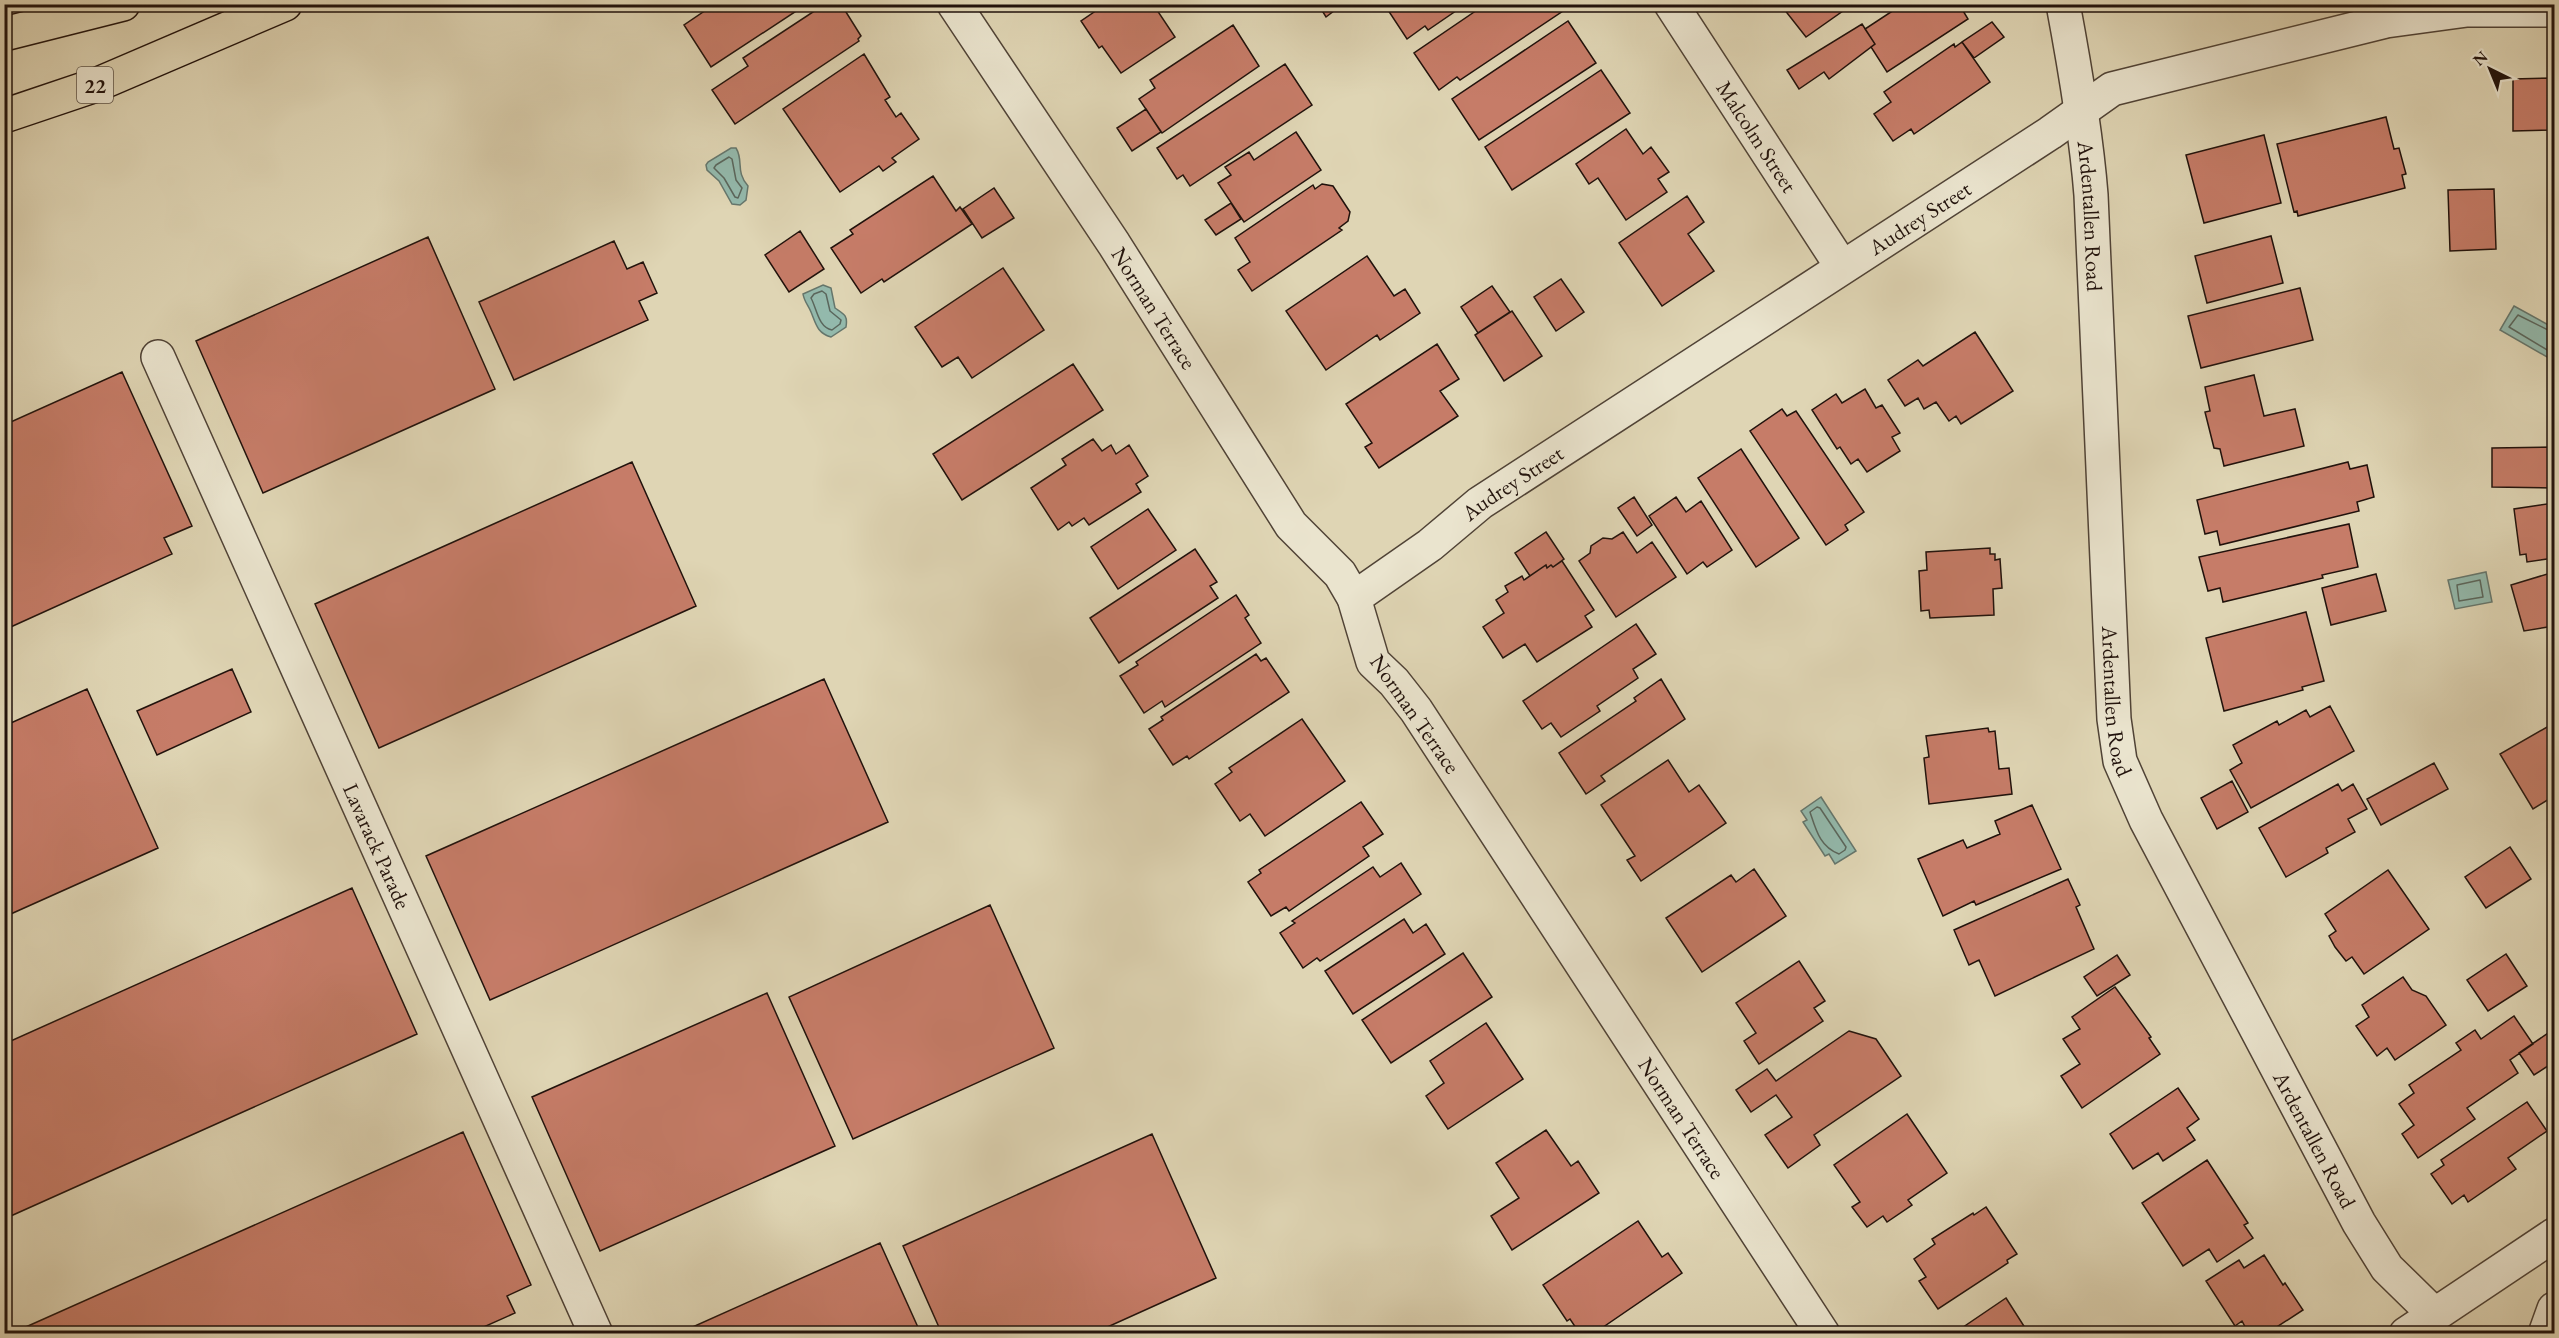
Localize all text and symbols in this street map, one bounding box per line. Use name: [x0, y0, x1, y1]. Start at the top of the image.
north arrow: [2460, 39, 2520, 99]
text: N: [2468, 46, 2492, 70]
road number: 22: [77, 67, 113, 103]
street label: Malcolm Street: [1710, 75, 1804, 198]
street label: Ardentallen Road: [2071, 138, 2110, 293]
street label: Audrey Street: [1862, 174, 1976, 262]
street label: Norman Terrace: [1105, 241, 1204, 375]
street label: Audrey Street: [1454, 438, 1569, 528]
street label: Ardentallen Road: [2095, 624, 2140, 782]
street label: Norman Terrace: [1363, 649, 1467, 780]
street label: Lavarack Parade: [336, 779, 418, 914]
street label: Norman Terrace: [1632, 1052, 1732, 1184]
street label: Ardentallen Road: [2266, 1065, 2363, 1214]

